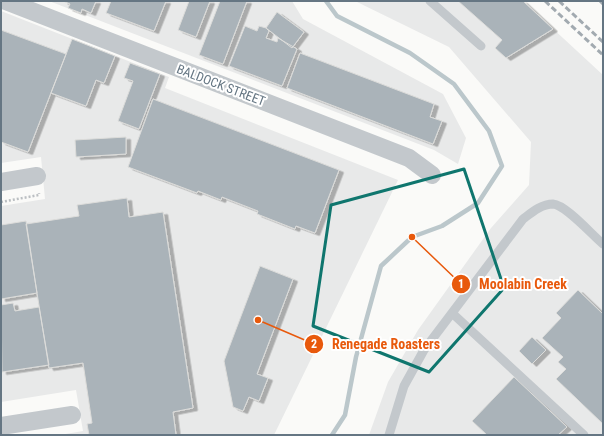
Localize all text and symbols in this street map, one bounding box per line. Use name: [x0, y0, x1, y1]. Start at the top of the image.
street label: BALDOCK STREET: [175, 61, 268, 109]
callout: Moolabin Creek: [451, 271, 575, 297]
text: Moolabin Creek: [479, 276, 567, 292]
text: 1: [458, 277, 464, 291]
callout: Renegade Roasters: [304, 331, 448, 357]
text: Renegade Roasters: [332, 336, 440, 352]
text: 2: [311, 337, 317, 351]

